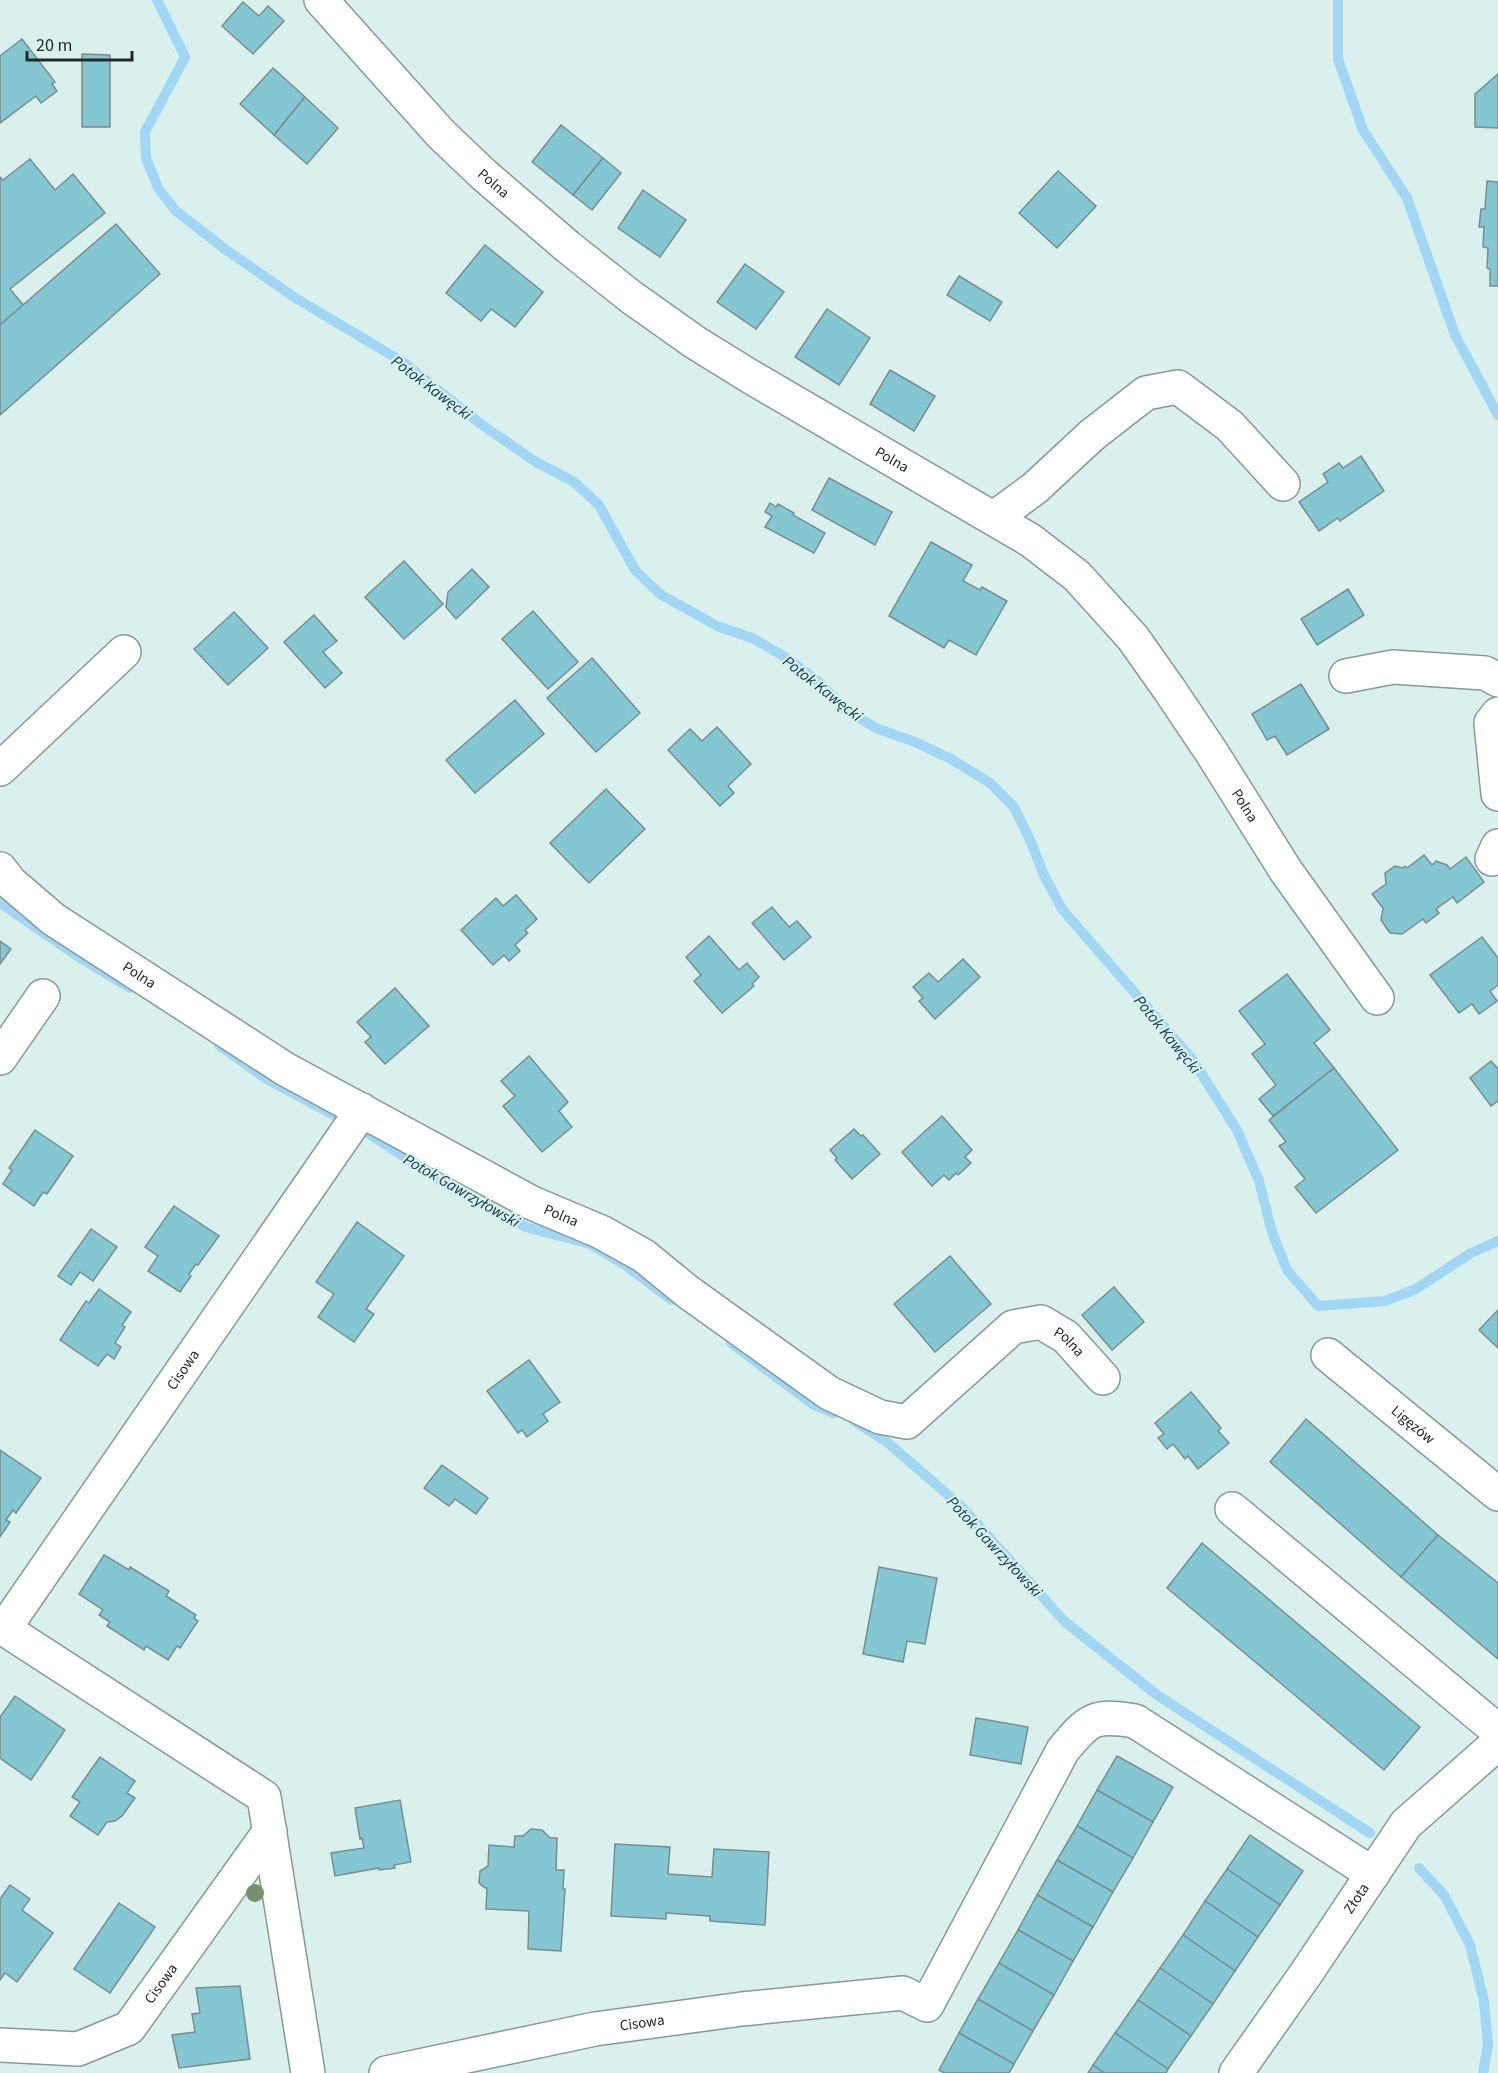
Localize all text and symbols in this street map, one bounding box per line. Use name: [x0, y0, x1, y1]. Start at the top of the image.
scale bar: [27, 24, 132, 62]
text: 20 m: [36, 33, 72, 58]
street label: Polna: [473, 164, 514, 203]
water label: Potok Kawęcki: [387, 350, 476, 425]
street label: Polna: [871, 442, 913, 478]
water label: Potok Kawęcki: [778, 651, 867, 727]
street label: Polna: [1226, 785, 1263, 827]
street label: Polna: [118, 957, 160, 994]
water label: Potok Kawęcki: [1129, 991, 1206, 1079]
water label: Potok Gawrzyłowski: [399, 1149, 524, 1233]
street label: Polna: [540, 1199, 582, 1232]
street label: Polna: [1050, 1322, 1089, 1362]
street label: Cisowa: [162, 1346, 205, 1394]
street label: Ligęzów: [1386, 1401, 1439, 1449]
water label: Potok Gawrzyłowski: [942, 1491, 1047, 1602]
street label: Złota: [1339, 1879, 1374, 1918]
street label: Cisowa: [140, 1959, 183, 2008]
street label: Cisowa: [618, 2010, 666, 2037]

